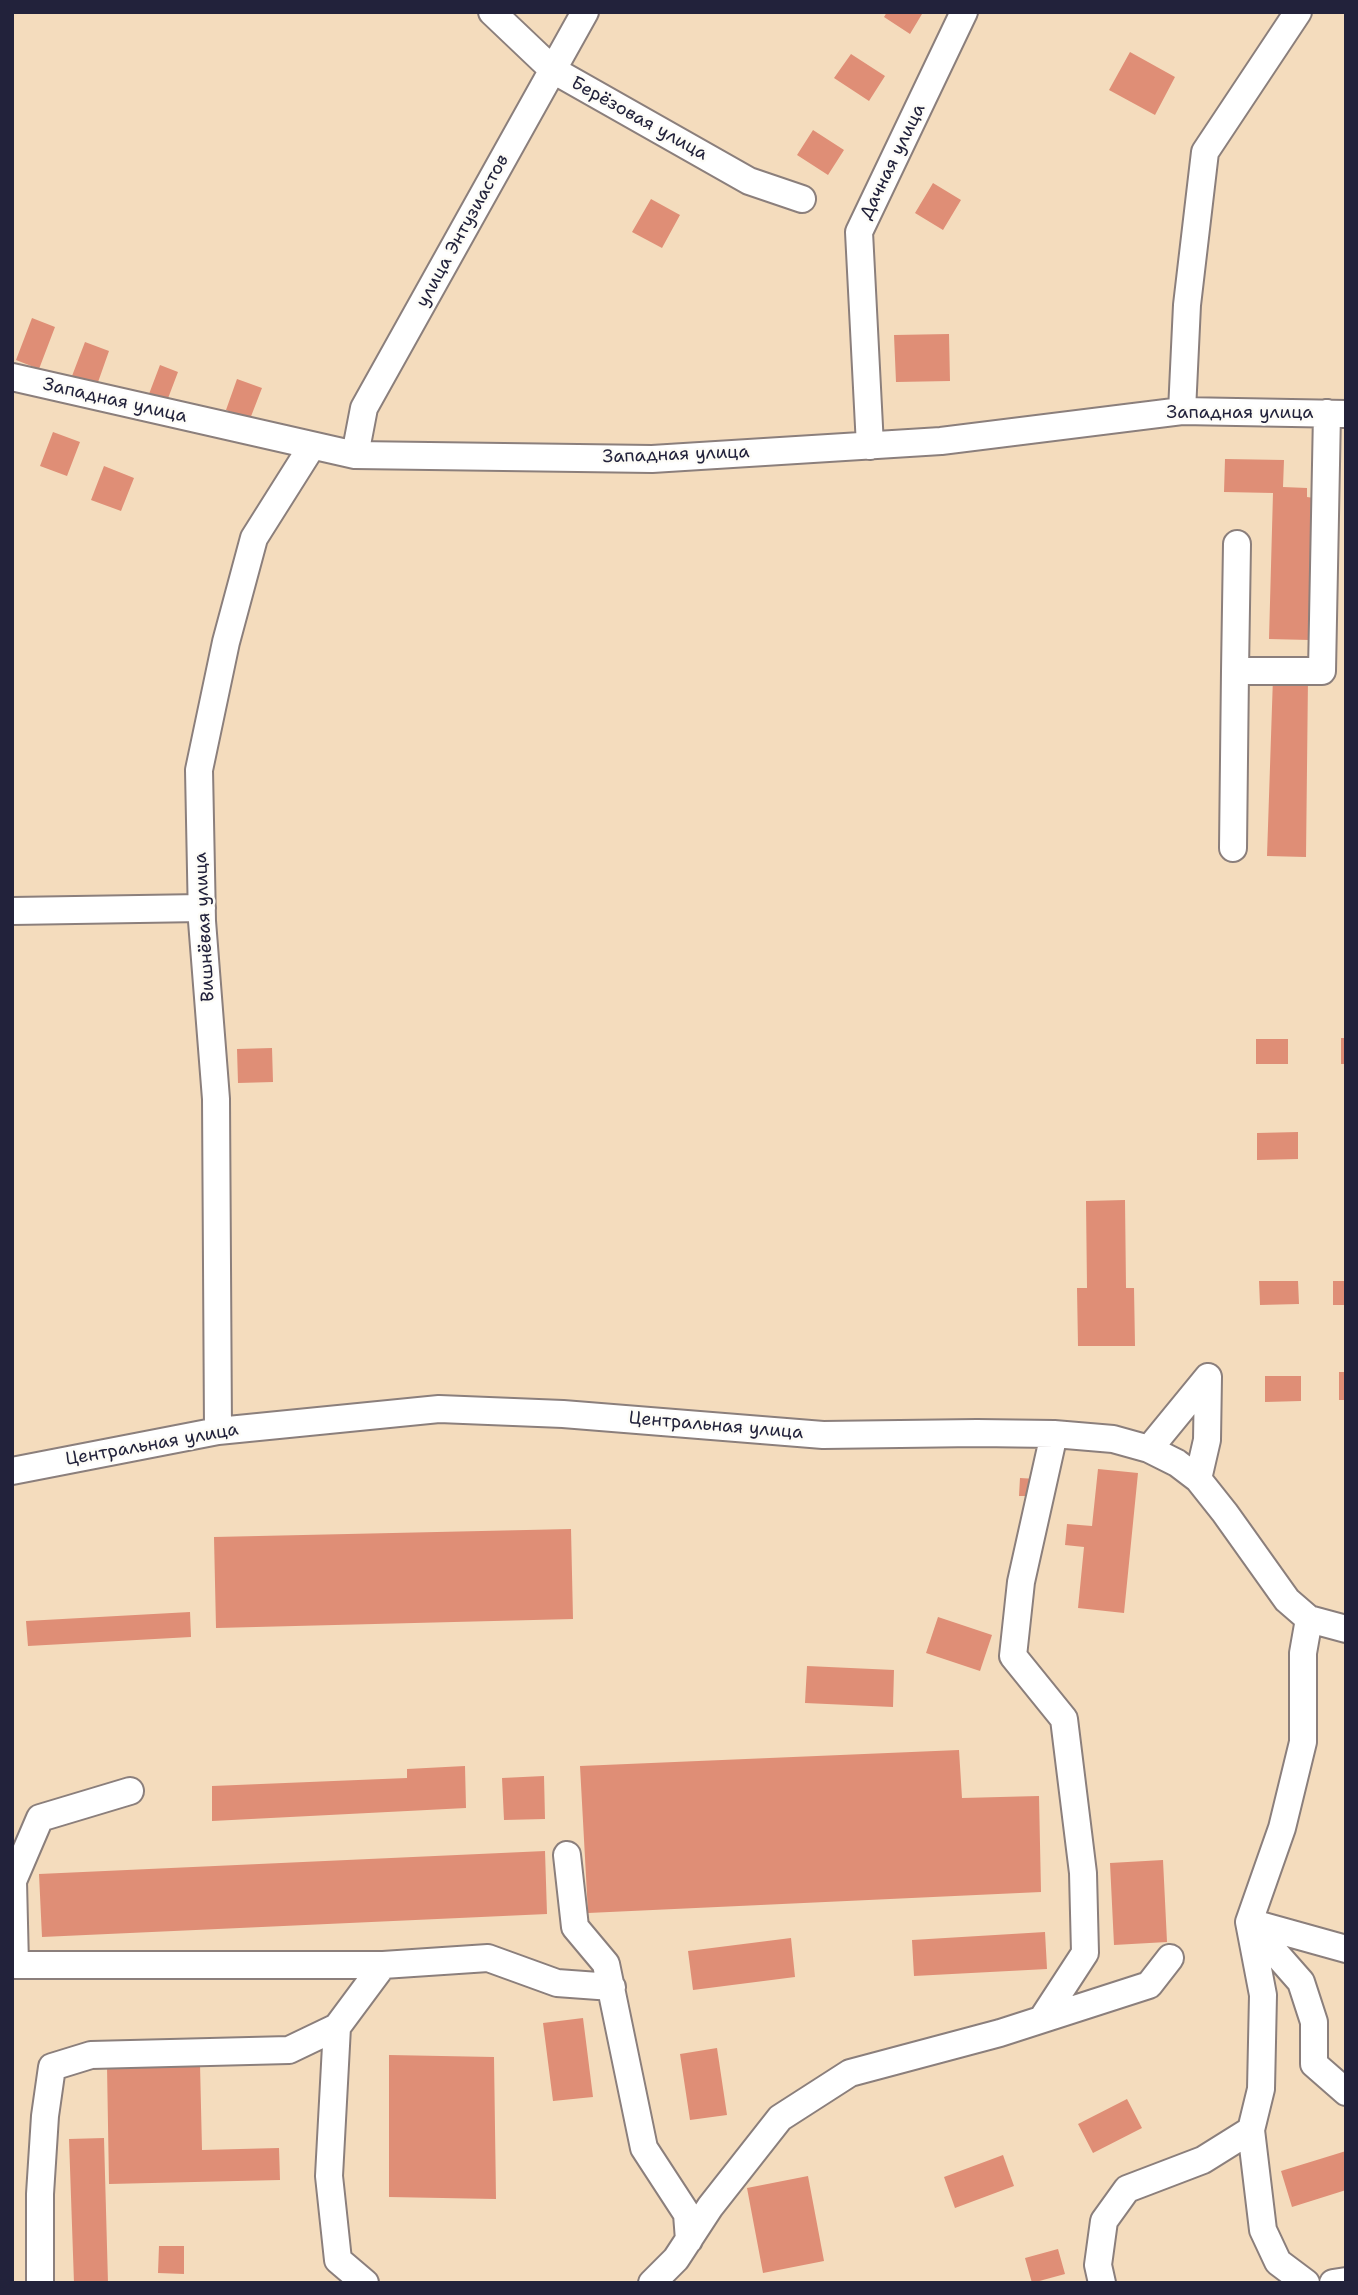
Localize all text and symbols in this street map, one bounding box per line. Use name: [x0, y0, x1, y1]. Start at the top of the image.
street label: Берёзовая улица: [567, 73, 711, 165]
street label: Дачная улица: [856, 101, 930, 223]
street label: улица Энтузиастов: [412, 151, 514, 311]
street label: Западная улица: [41, 374, 189, 428]
street label: Западная улица: [1166, 402, 1314, 424]
street label: Западная улица: [602, 442, 750, 468]
street label: Вишнёвая улица: [190, 852, 220, 1002]
street label: Центральная улица: [628, 1408, 804, 1444]
street label: Центральная улица: [64, 1419, 240, 1471]

